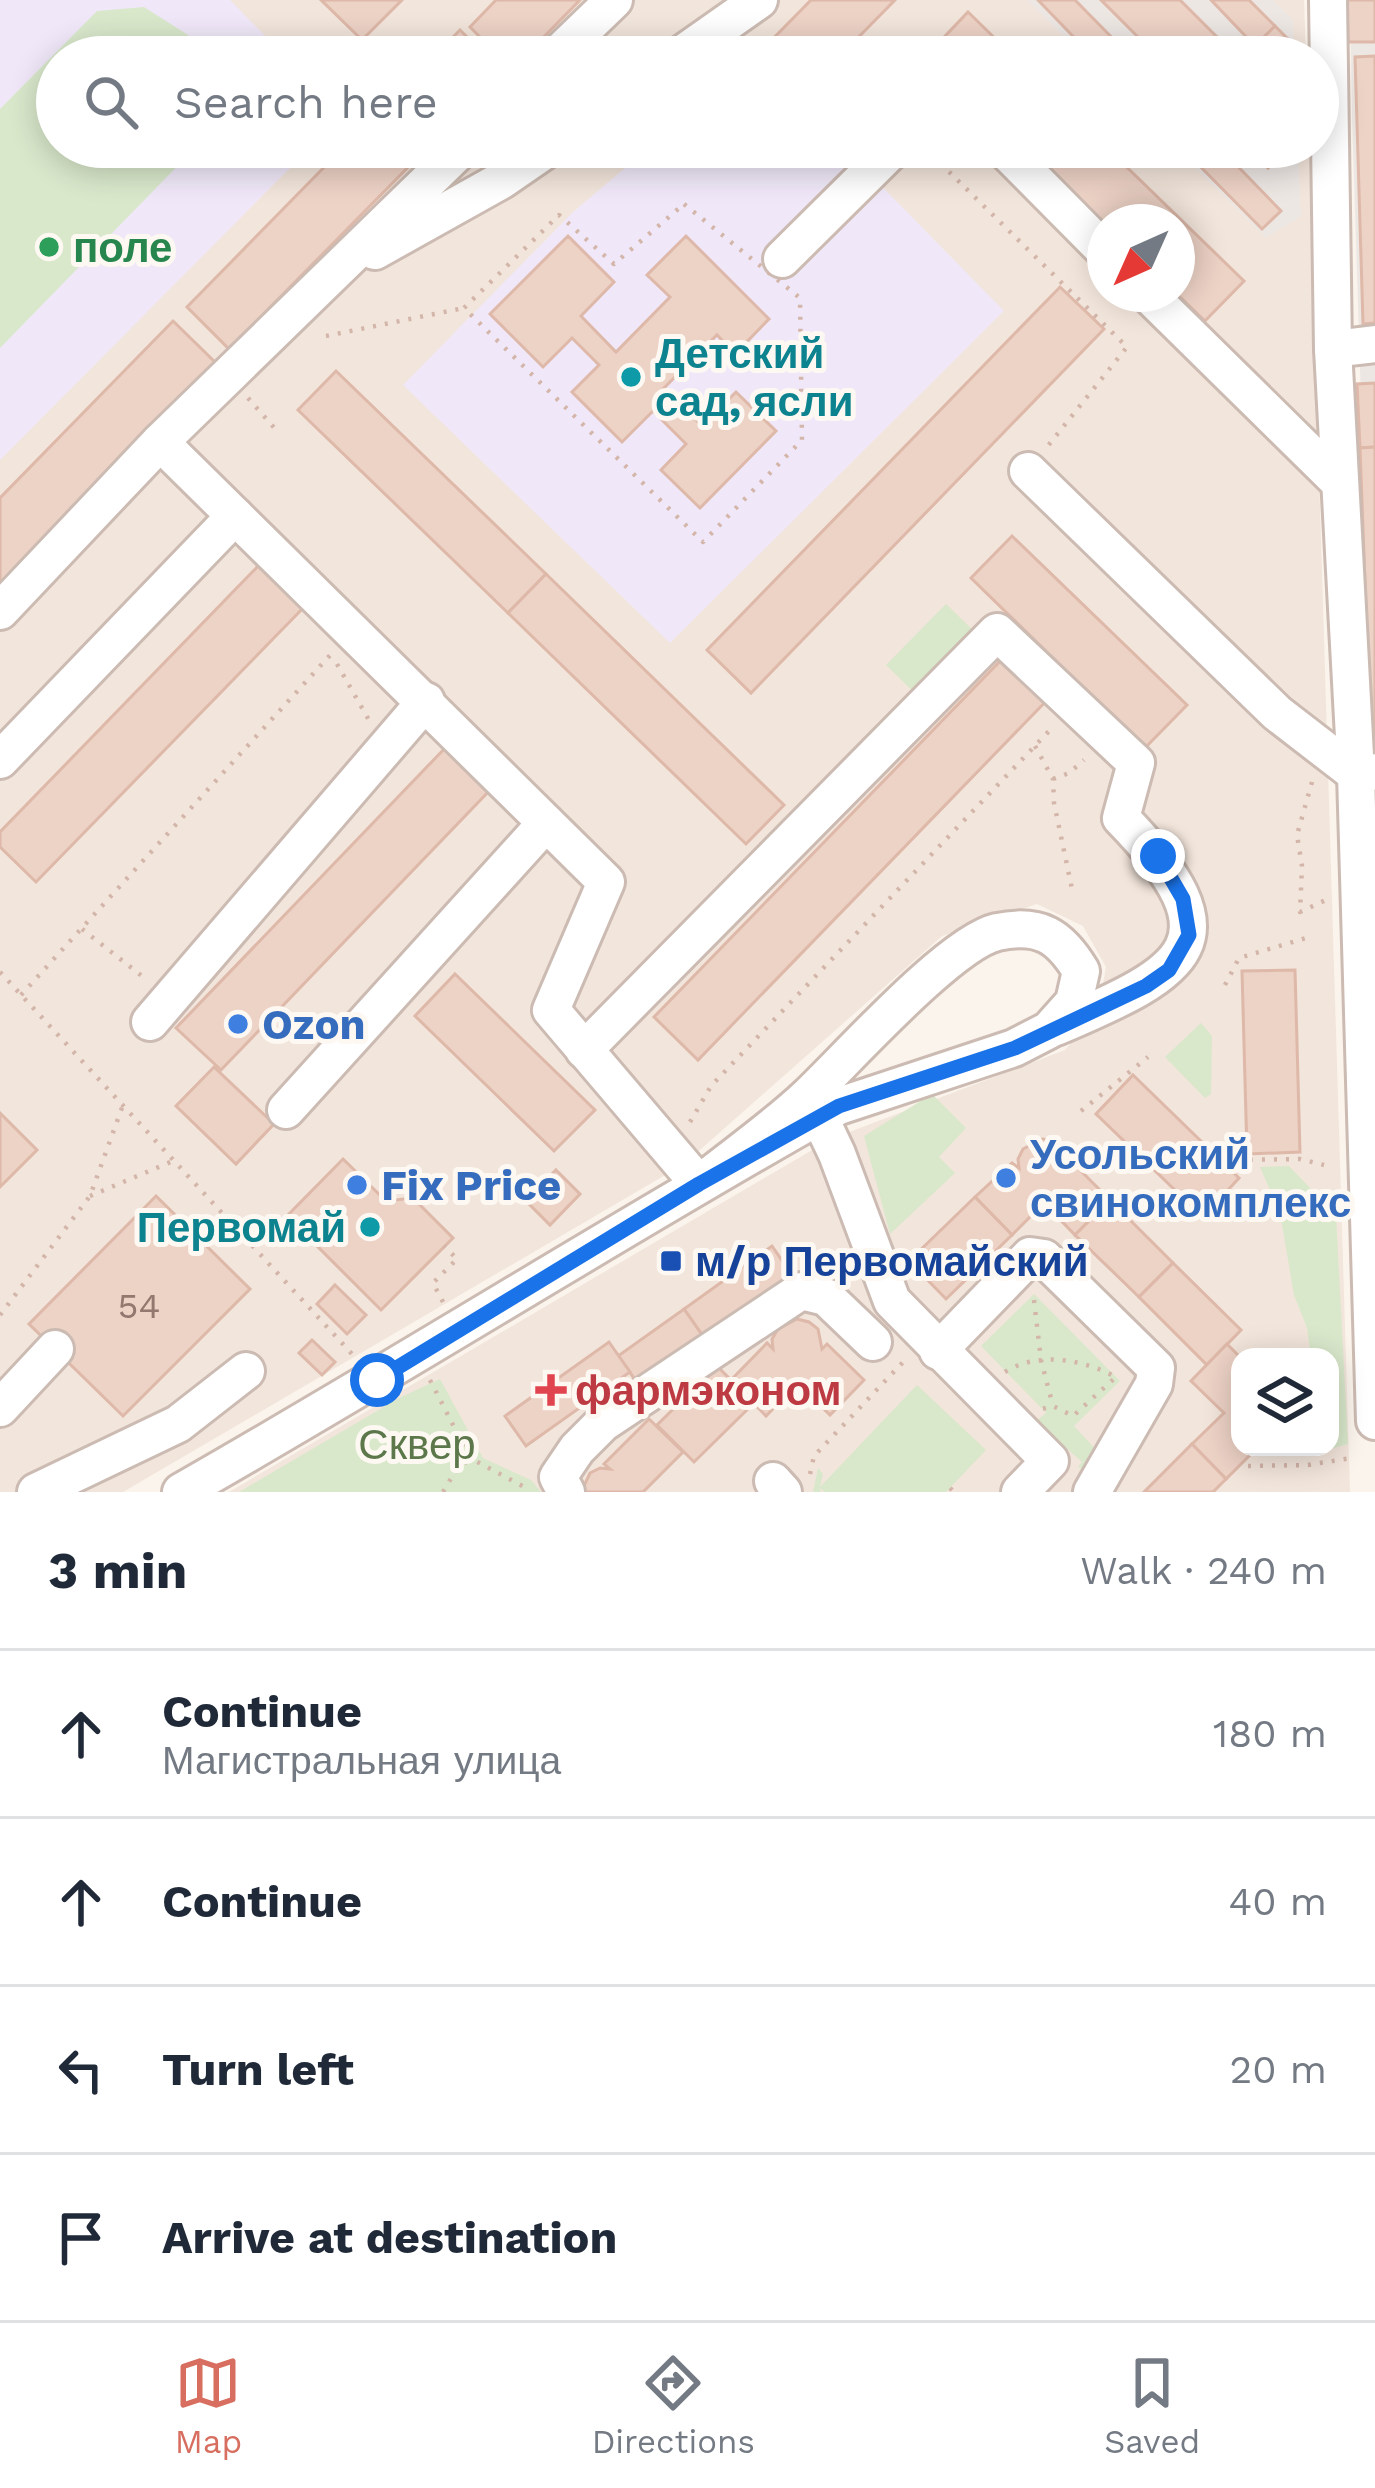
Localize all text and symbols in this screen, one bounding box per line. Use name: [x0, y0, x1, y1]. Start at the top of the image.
search box: [36, 36, 1339, 168]
icon: search: [78, 69, 144, 135]
text: Search here: [174, 76, 438, 129]
north arrow: [1087, 204, 1195, 312]
place label: поле: [73, 223, 172, 272]
marker: поле: [36, 234, 62, 260]
place label: Детский сад, ясли: [655, 329, 853, 426]
marker: Детский сад, ясли: [618, 364, 644, 390]
route end: [1131, 829, 1185, 883]
place label: Ozon: [262, 1000, 366, 1049]
marker: Ozon: [225, 1011, 251, 1037]
place label: Усольский свинокомплекс: [1030, 1130, 1351, 1227]
place label: Fix Price: [381, 1161, 561, 1210]
marker: Усольский свинокомплекс: [993, 1165, 1019, 1191]
marker: Fix Price: [344, 1172, 370, 1198]
place label: Первомай: [137, 1203, 346, 1252]
marker: Первомай: [357, 1214, 383, 1240]
place label: м/р Первомайский: [695, 1237, 1089, 1286]
marker: м/р Первомайский: [658, 1248, 684, 1274]
house number: 54: [118, 1285, 160, 1327]
map controls: [1231, 1348, 1339, 1456]
button: layers: [1231, 1348, 1339, 1456]
route start: [350, 1353, 404, 1407]
place label: фармэконом: [575, 1366, 842, 1415]
marker: фармэконом: [538, 1377, 564, 1403]
park label: Сквер: [358, 1420, 476, 1469]
text: 3 min: [48, 1541, 187, 1600]
text: Walk · 240 m: [1080, 1548, 1327, 1593]
text: Continue: [162, 1685, 362, 1738]
icon: ahead: [48, 1701, 114, 1767]
text: 180 m: [1213, 1711, 1327, 1756]
text: Магистральная улица: [162, 1738, 561, 1783]
icon: ahead: [48, 1869, 114, 1935]
text: Continue: [162, 1875, 362, 1928]
text: 40 m: [1228, 1879, 1327, 1924]
icon: left: [48, 2037, 114, 2103]
text: Turn left: [162, 2043, 354, 2096]
text: 20 m: [1230, 2047, 1327, 2092]
icon: arrive: [48, 2205, 114, 2271]
text: Arrive at destination: [162, 2211, 617, 2264]
tab: Map: [175, 2350, 242, 2461]
tab: Directions: [592, 2350, 755, 2461]
tab: Saved: [1104, 2350, 1200, 2461]

